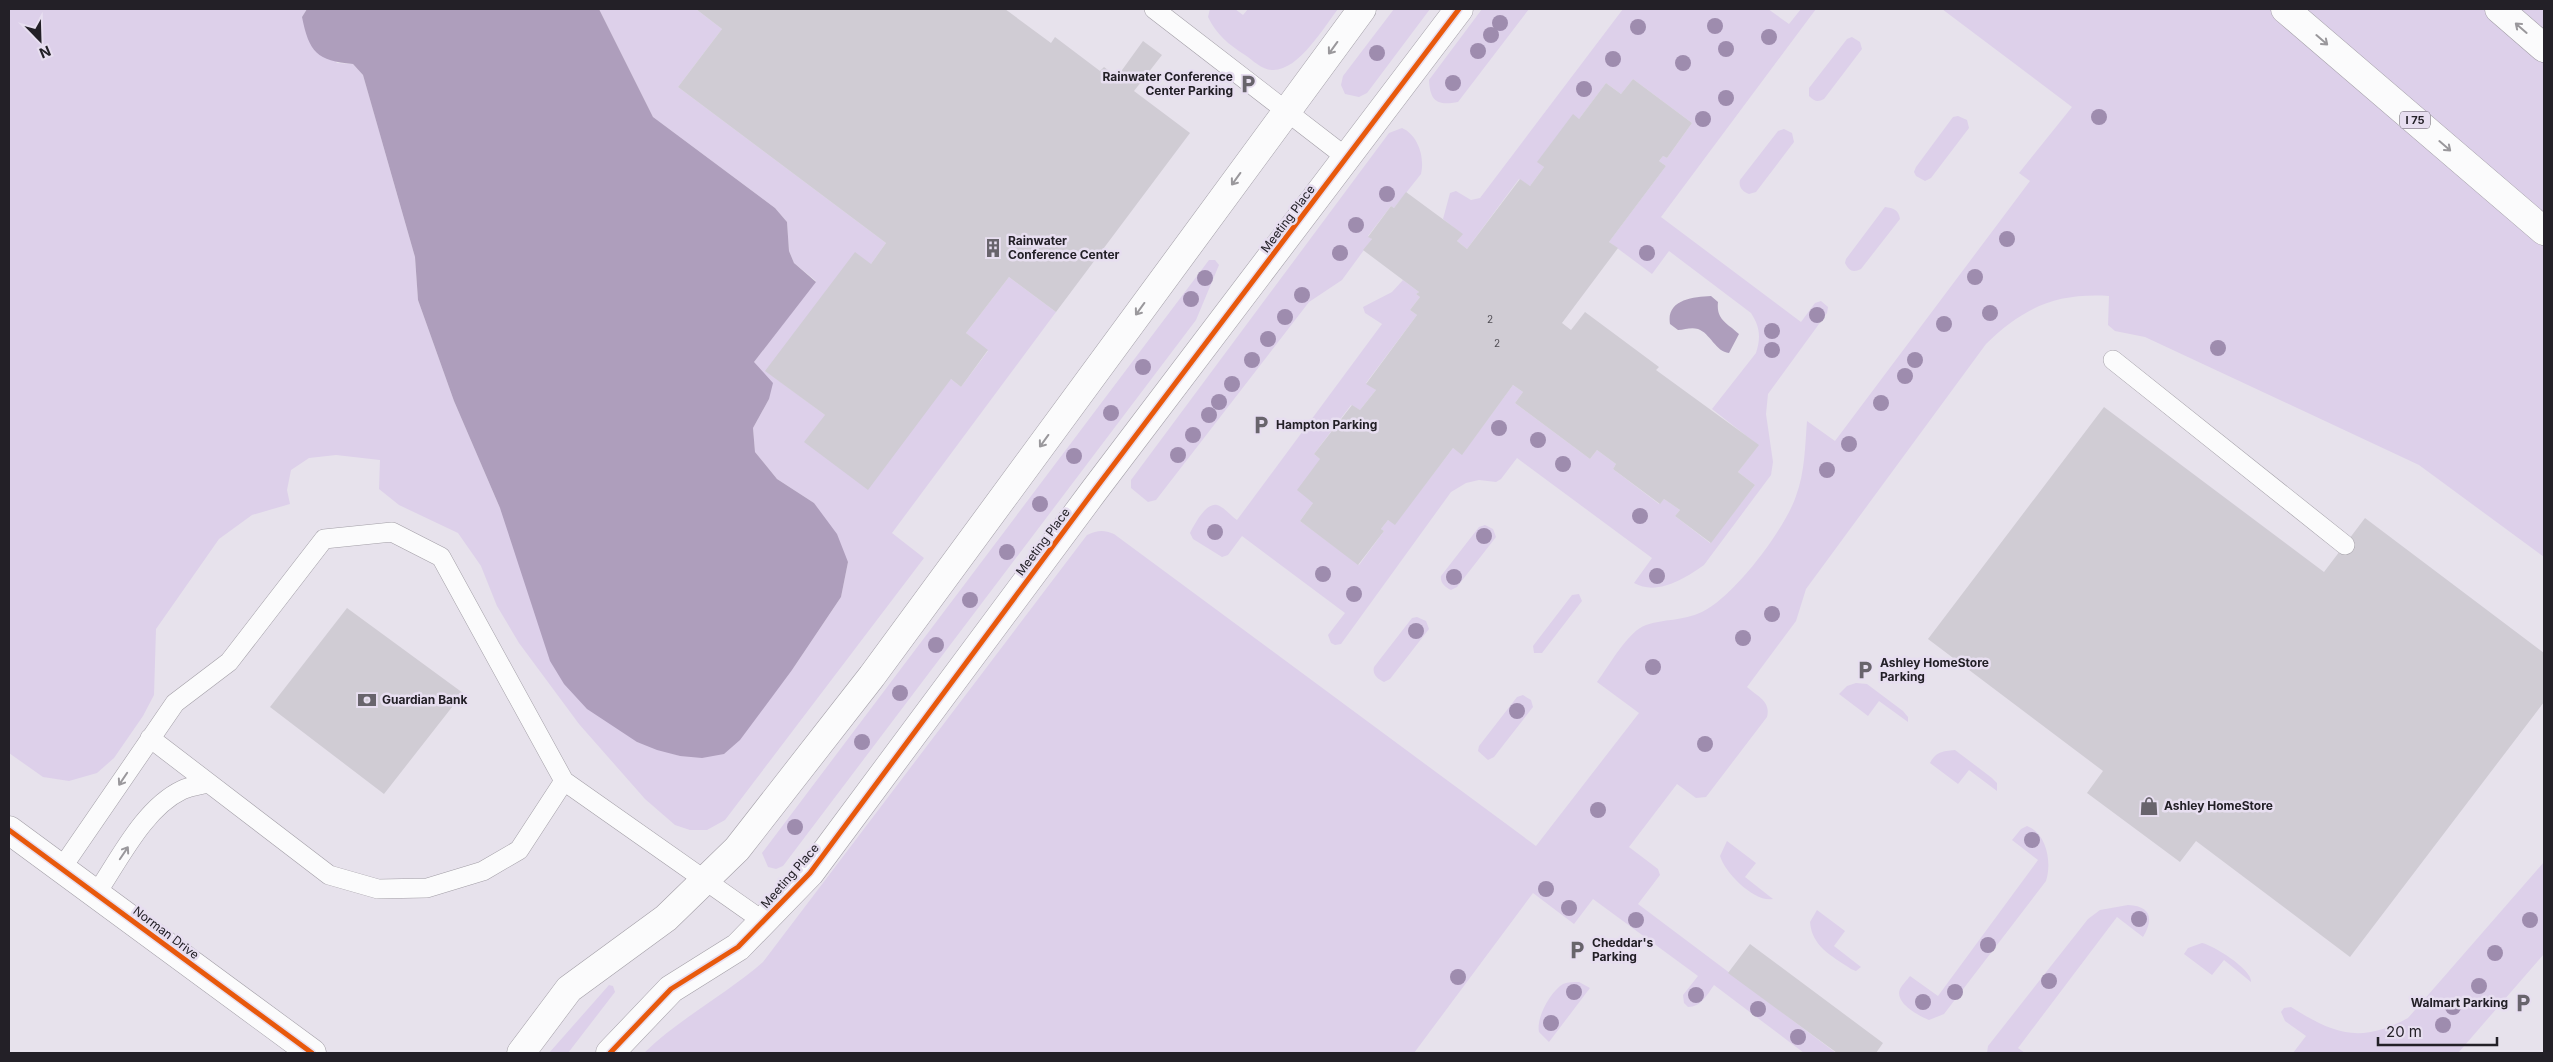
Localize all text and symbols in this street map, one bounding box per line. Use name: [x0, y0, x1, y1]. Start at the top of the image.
north arrow: [15, 15, 65, 65]
one-way arrow: [2515, 23, 2528, 34]
one-way arrow: [2315, 35, 2328, 46]
one-way arrow: [1328, 41, 1338, 55]
text: N: [37, 43, 54, 62]
place label: Rainwater Conference Center Parking: [1102, 69, 1233, 98]
parking icon: Rainwater Conference Center Parking: [1237, 73, 1259, 95]
road number: I 75: [2400, 112, 2430, 128]
one-way arrow: [2439, 140, 2452, 152]
one-way arrow: [1231, 172, 1242, 185]
street label: Meeting Place: [1257, 182, 1318, 255]
place label: Rainwater Conference Center: [1008, 233, 1120, 262]
building icon: Rainwater Conference Center: [982, 237, 1004, 259]
one-way arrow: [1135, 302, 1145, 316]
house number: 2: [1487, 313, 1493, 325]
house number: 2: [1494, 337, 1500, 349]
parking icon: Hampton Parking: [1250, 414, 1272, 436]
place label: Hampton Parking: [1276, 417, 1377, 432]
one-way arrow: [1039, 434, 1049, 448]
street label: Meeting Place: [1012, 505, 1073, 578]
place label: Ashley HomeStore Parking: [1880, 655, 1989, 684]
parking icon: Ashley HomeStore Parking: [1854, 659, 1876, 681]
bank icon: Guardian Bank: [356, 689, 378, 711]
place label: Guardian Bank: [382, 692, 468, 707]
one-way arrow: [118, 771, 128, 785]
shop icon: Ashley HomeStore: [2138, 795, 2160, 817]
place label: Ashley HomeStore: [2164, 798, 2273, 813]
street label: Meeting Place: [758, 840, 822, 911]
one-way arrow: [119, 847, 129, 861]
street label: Norman Drive: [130, 903, 202, 962]
place label: Cheddar's Parking: [1592, 935, 1653, 964]
parking icon: Cheddar's Parking: [1566, 939, 1588, 961]
parking icon: Walmart Parking: [2512, 992, 2534, 1014]
place label: Walmart Parking: [2411, 995, 2508, 1010]
scale bar: [2378, 1014, 2497, 1046]
text: 20 m: [2386, 1022, 2422, 1041]

